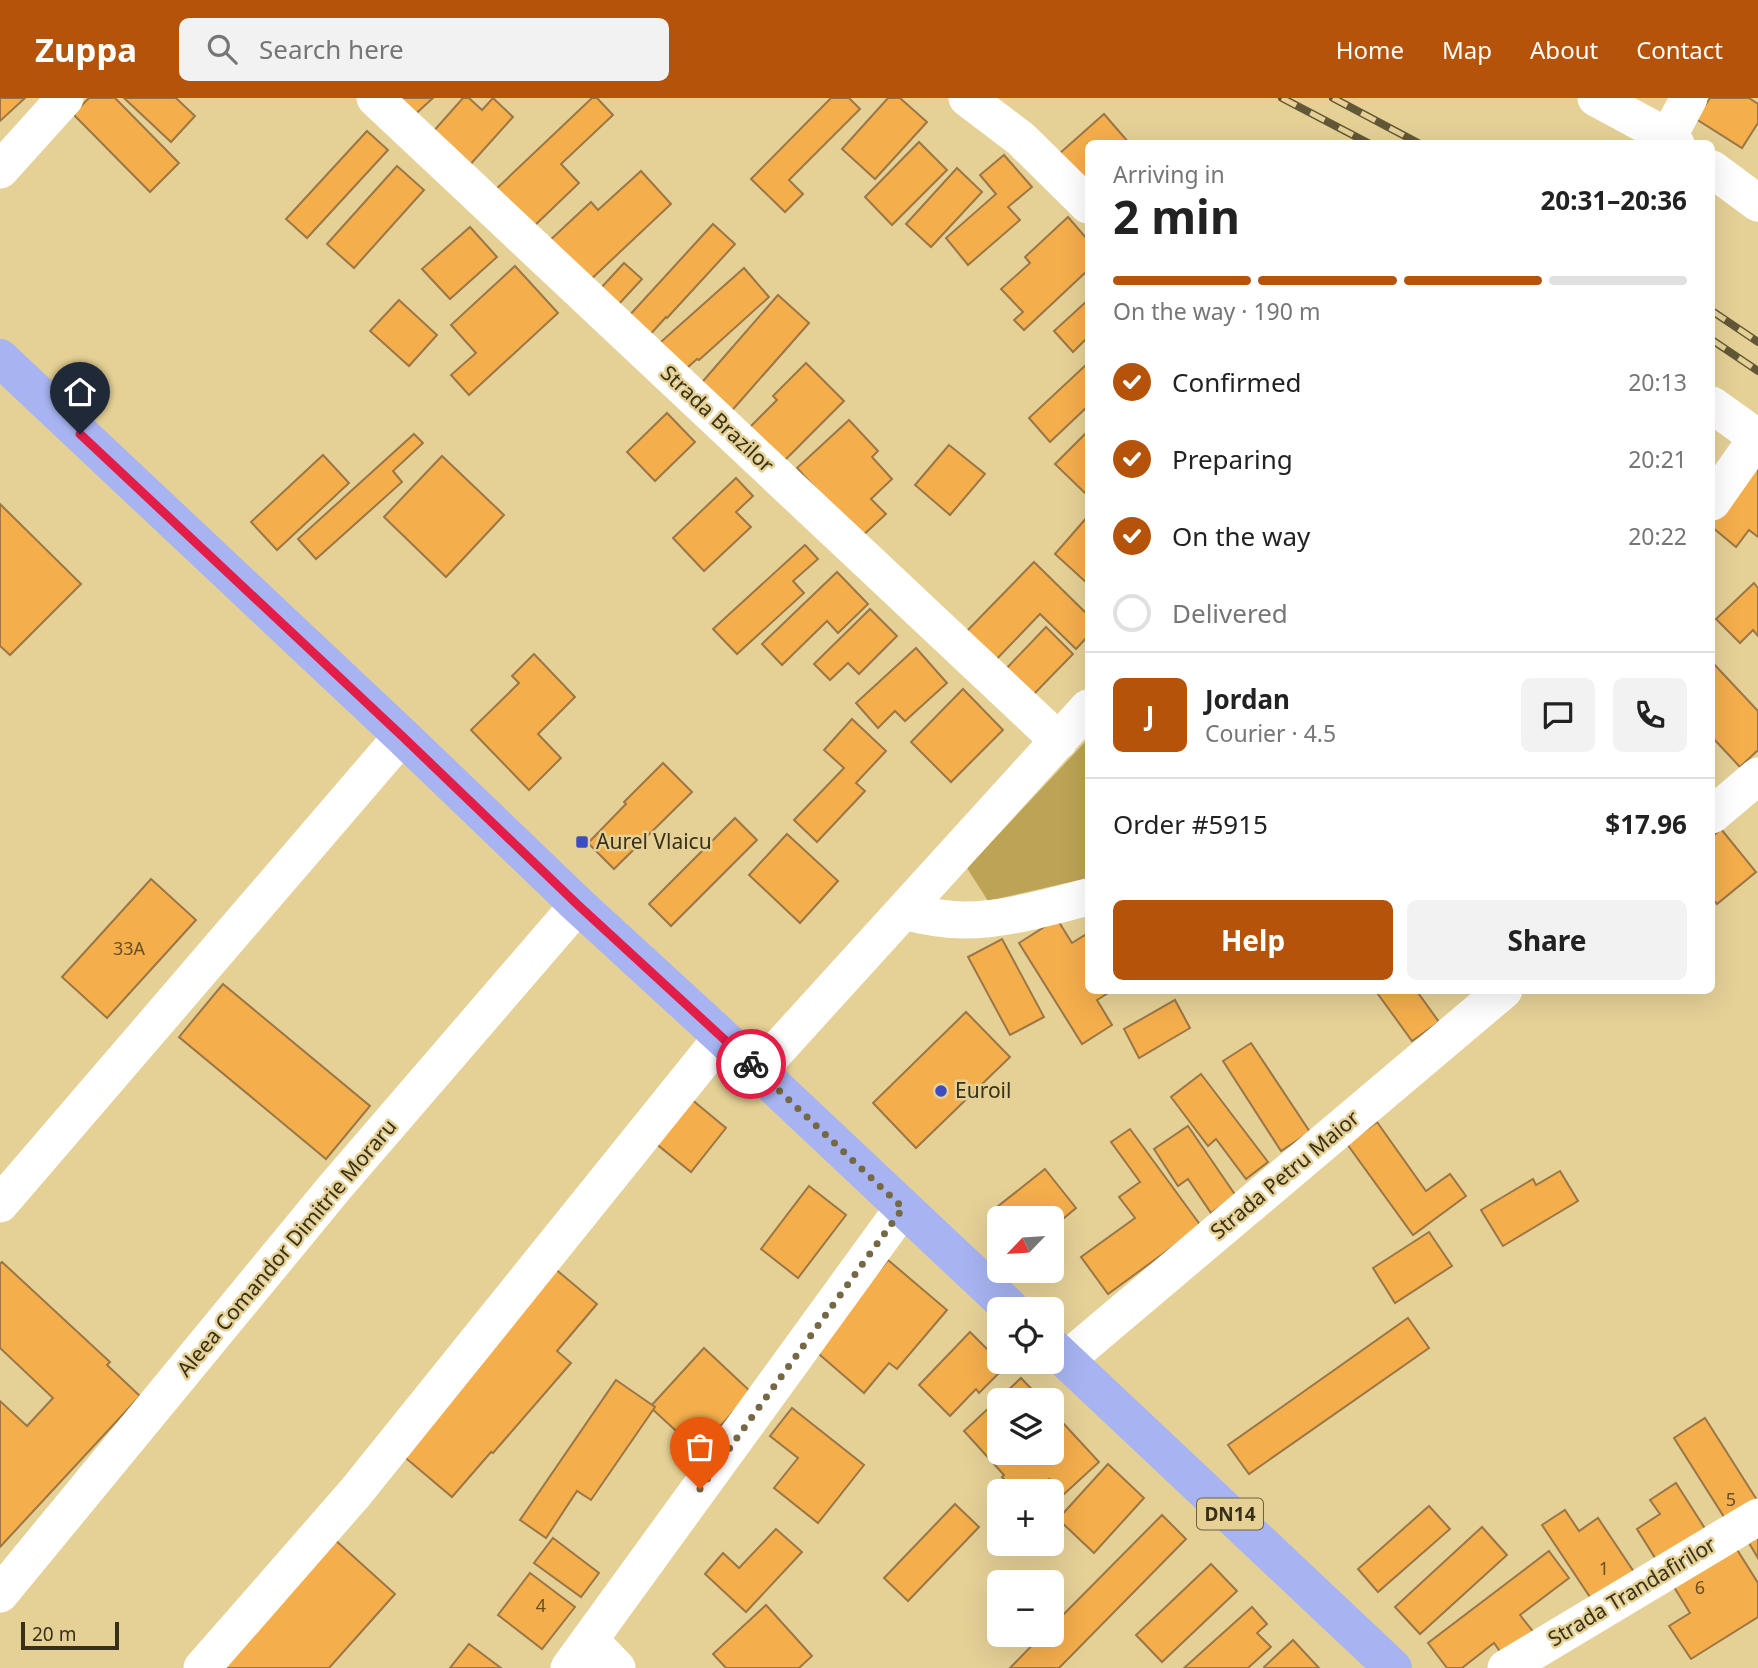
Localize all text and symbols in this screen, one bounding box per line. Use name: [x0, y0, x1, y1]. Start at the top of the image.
search box: [179, 18, 669, 81]
text: Zuppa: [35, 27, 137, 72]
icon: search: [203, 30, 241, 68]
text: Search here: [259, 31, 404, 67]
text: Home: [1336, 33, 1404, 66]
text: Map: [1442, 33, 1492, 66]
text: About: [1530, 33, 1598, 66]
text: Contact: [1636, 33, 1723, 66]
text: Arriving in: [1113, 158, 1225, 190]
text: 20:31–20:36: [1540, 182, 1687, 218]
text: 2 min: [1113, 185, 1240, 247]
text: On the way · 190 m: [1113, 295, 1320, 327]
street label: Strada Brazilor: [655, 359, 781, 478]
pin: [50, 362, 110, 434]
icon: check: [1113, 363, 1151, 401]
text: Confirmed: [1172, 364, 1302, 400]
text: 20:13: [1628, 366, 1687, 398]
icon: home: [61, 373, 99, 411]
icon: check: [1113, 440, 1151, 478]
text: Preparing: [1172, 441, 1293, 477]
text: 20:21: [1628, 443, 1687, 475]
icon: check: [1113, 517, 1151, 555]
text: On the way: [1172, 518, 1310, 554]
text: 20:22: [1628, 520, 1687, 552]
text: Delivered: [1172, 595, 1288, 631]
button: chat: [1521, 678, 1595, 752]
button: phone: [1613, 678, 1687, 752]
text: Jordan: [1205, 681, 1290, 717]
text: J: [1146, 697, 1154, 733]
text: Courier · 4.5: [1205, 717, 1336, 749]
text: Order #5915: [1113, 806, 1268, 842]
text: $17.96: [1605, 806, 1687, 842]
place label: Aurel Vlaicu: [596, 827, 712, 855]
marker: Aurel Vlaicu: [574, 834, 590, 850]
button: Help: [1113, 900, 1393, 980]
button: Share: [1407, 900, 1687, 980]
house number: 33A: [113, 936, 146, 960]
courier: [716, 1029, 786, 1099]
icon: bike: [732, 1045, 770, 1083]
place label: Euroil: [955, 1076, 1011, 1104]
marker: Euroil: [933, 1083, 949, 1099]
street label: Strada Petru Maior: [1204, 1103, 1365, 1245]
street label: Aleea Comandor Dimitrie Moraru: [170, 1113, 402, 1382]
north arrow: [987, 1206, 1064, 1283]
map controls: [987, 1206, 1064, 1647]
button: locate: [987, 1297, 1064, 1374]
button: layers: [987, 1388, 1064, 1465]
pin: [670, 1417, 730, 1489]
icon: bag: [681, 1428, 719, 1466]
button: +: [987, 1479, 1064, 1556]
house number: 5: [1726, 1487, 1736, 1511]
road number: DN14: [1197, 1498, 1263, 1530]
street label: Strada Trandafirilor: [1542, 1530, 1721, 1652]
house number: 1: [1599, 1556, 1609, 1580]
button: −: [987, 1570, 1064, 1647]
house number: 6: [1695, 1575, 1705, 1599]
house number: 4: [536, 1593, 546, 1617]
scale bar: [21, 1619, 119, 1651]
text: 20 m: [32, 1621, 76, 1647]

